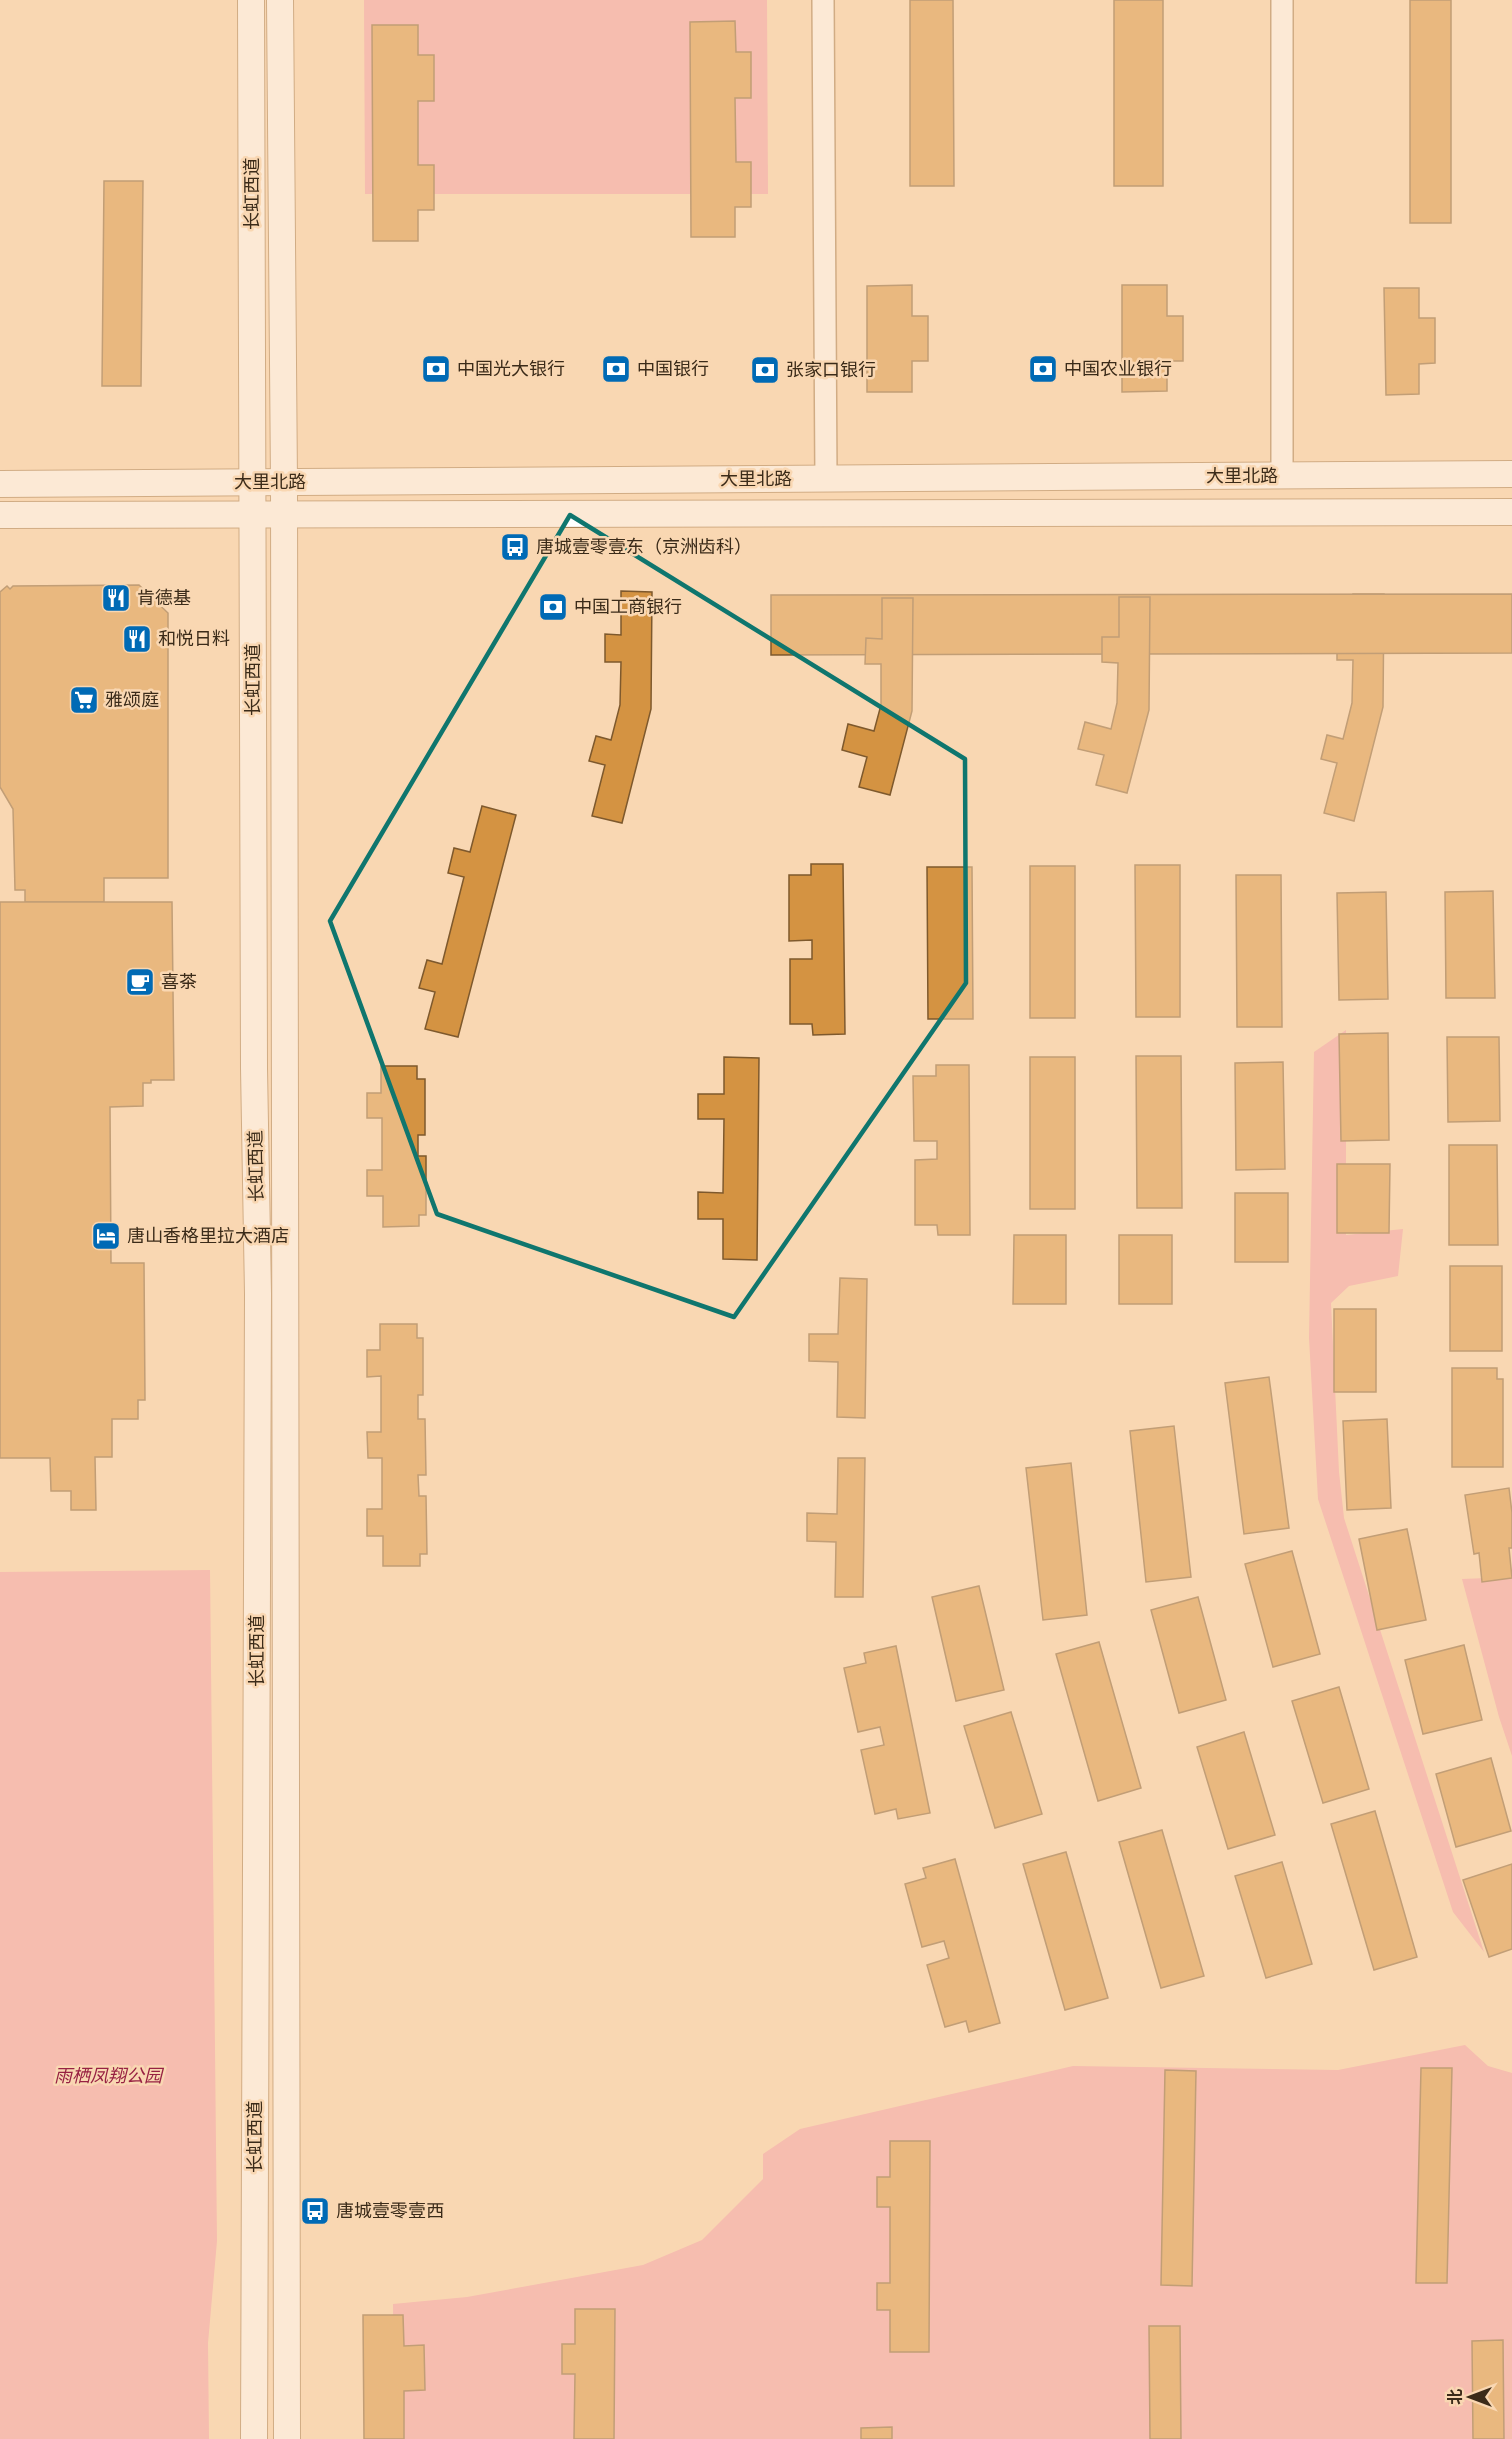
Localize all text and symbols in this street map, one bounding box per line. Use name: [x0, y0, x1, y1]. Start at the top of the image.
street label: 长虹西道: [241, 158, 263, 230]
bank icon: 中国光大银行: [420, 353, 452, 385]
bank icon: 中国银行: [600, 353, 632, 385]
bank icon: 中国农业银行: [1027, 353, 1059, 385]
bank icon: 张家口银行: [749, 354, 781, 386]
place label: 中国光大银行: [457, 358, 565, 380]
place label: 中国银行: [637, 358, 709, 380]
place label: 中国农业银行: [1064, 358, 1172, 380]
place label: 张家口银行: [786, 359, 876, 381]
street label: 大里北路: [1206, 465, 1278, 487]
street label: 大里北路: [720, 468, 792, 490]
street label: 大里北路: [234, 471, 306, 493]
bus stop icon: 唐城壹零壹东（京洲齿科）: [499, 531, 531, 563]
place label: 唐城壹零壹东（京洲齿科）: [536, 536, 752, 558]
restaurant icon: 肯德基: [100, 582, 132, 614]
place label: 肯德基: [137, 587, 191, 609]
bank icon: 中国工商银行: [537, 591, 569, 623]
place label: 中国工商银行: [574, 596, 682, 618]
restaurant icon: 和悦日料: [121, 623, 153, 655]
place label: 和悦日料: [158, 628, 230, 650]
street label: 长虹西道: [242, 644, 264, 716]
supermarket icon: 雅颂庭: [68, 684, 100, 716]
place label: 雅颂庭: [105, 689, 159, 711]
cafe icon: 喜茶: [124, 966, 156, 998]
place label: 喜茶: [161, 971, 197, 993]
street label: 长虹西道: [244, 1130, 268, 1202]
hotel icon: 唐山香格里拉大酒店: [90, 1220, 122, 1252]
place label: 唐山香格里拉大酒店: [127, 1225, 289, 1247]
street label: 长虹西道: [246, 1615, 268, 1687]
park label: 雨栖凤翔公园: [54, 2065, 165, 2087]
street label: 长虹西道: [244, 2101, 266, 2173]
bus stop icon: 唐城壹零壹西: [299, 2195, 331, 2227]
place label: 唐城壹零壹西: [336, 2200, 444, 2222]
north arrow: [1440, 2367, 1500, 2427]
text: 北: [1446, 2389, 1465, 2405]

